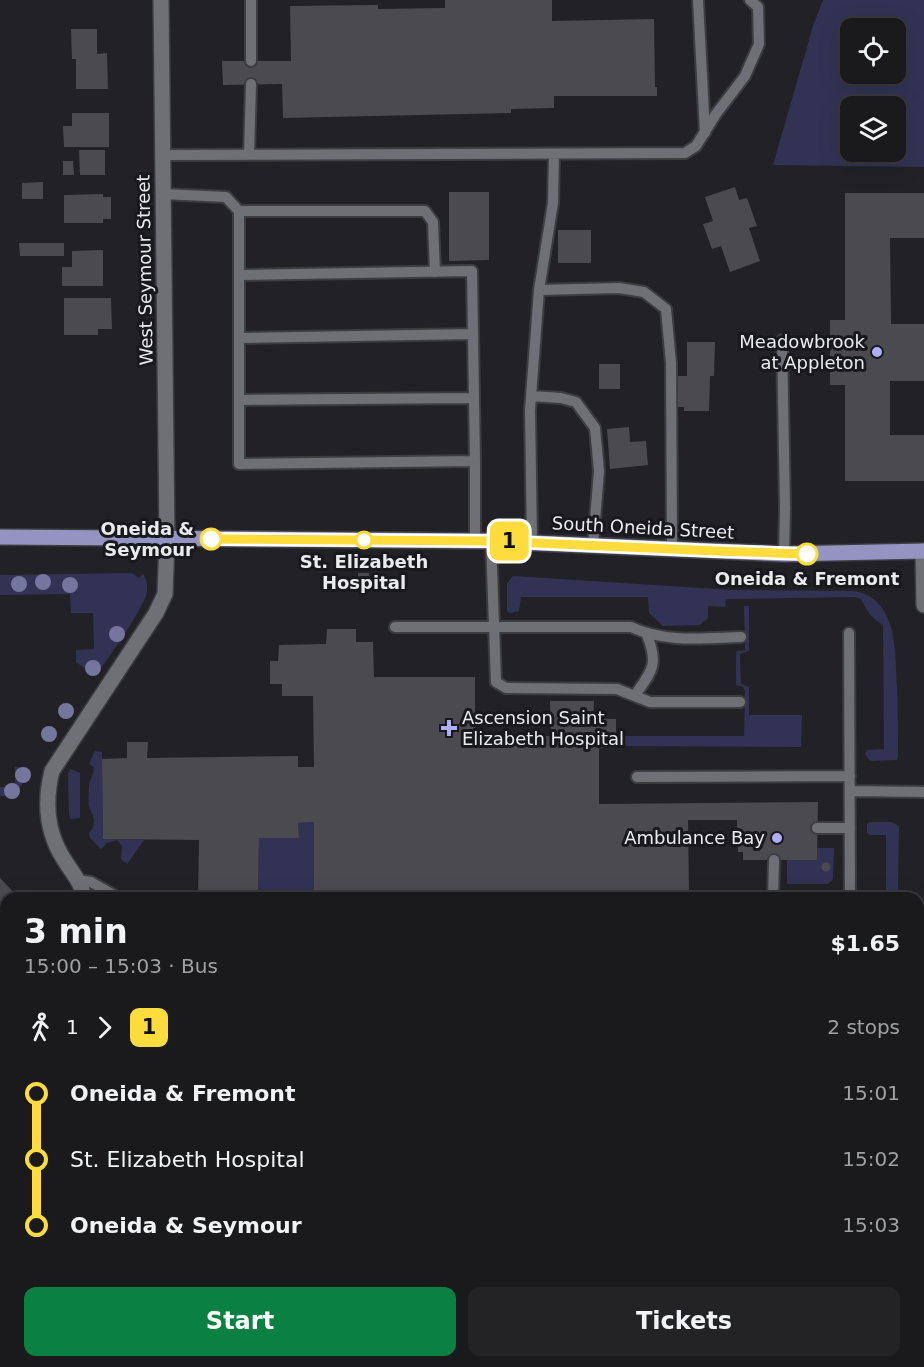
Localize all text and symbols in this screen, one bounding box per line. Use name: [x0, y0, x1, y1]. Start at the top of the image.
map controls: [840, 18, 906, 162]
button: locate: [840, 18, 906, 84]
button: layers: [840, 96, 906, 162]
street label: West Seymour Street: [132, 174, 157, 366]
place label: Meadowbrook at Appleton: [739, 331, 866, 373]
marker: Meadowbrook at Appleton: [870, 345, 884, 359]
street label: South Oneida Street: [551, 512, 735, 543]
place label: Oneida & Seymour: [101, 518, 194, 560]
line badge: 1: [490, 522, 528, 560]
marker: Oneida & Seymour: [200, 528, 222, 550]
text: 1: [502, 529, 516, 553]
marker: St. Elizabeth Hospital: [355, 531, 373, 549]
marker: Oneida & Fremont: [796, 543, 818, 565]
place label: St. Elizabeth Hospital: [300, 551, 428, 593]
place label: Oneida & Fremont: [715, 568, 900, 589]
place label: Ascension Saint Elizabeth Hospital: [462, 707, 624, 749]
marker: Ascension Saint Elizabeth Hospital: [440, 719, 458, 737]
place label: Ambulance Bay: [624, 827, 765, 848]
marker: Ambulance Bay: [770, 831, 784, 845]
text: 3 min: [24, 912, 128, 951]
text: $1.65: [830, 931, 900, 956]
text: 15:00 – 15:03 · Bus: [24, 954, 218, 978]
icon: walk: [24, 1011, 57, 1044]
icon: forward: [88, 1011, 121, 1044]
text: 1: [66, 1015, 79, 1039]
text: 1: [142, 1015, 156, 1039]
text: 2 stops: [827, 1015, 900, 1039]
text: Oneida & Fremont: [70, 1081, 296, 1106]
text: 15:01: [842, 1081, 900, 1105]
text: St. Elizabeth Hospital: [70, 1147, 305, 1172]
text: 15:02: [842, 1147, 900, 1171]
text: Oneida & Seymour: [70, 1213, 302, 1238]
text: 15:03: [842, 1213, 900, 1237]
button: Start: [24, 1287, 456, 1356]
button: Tickets: [468, 1287, 900, 1356]

